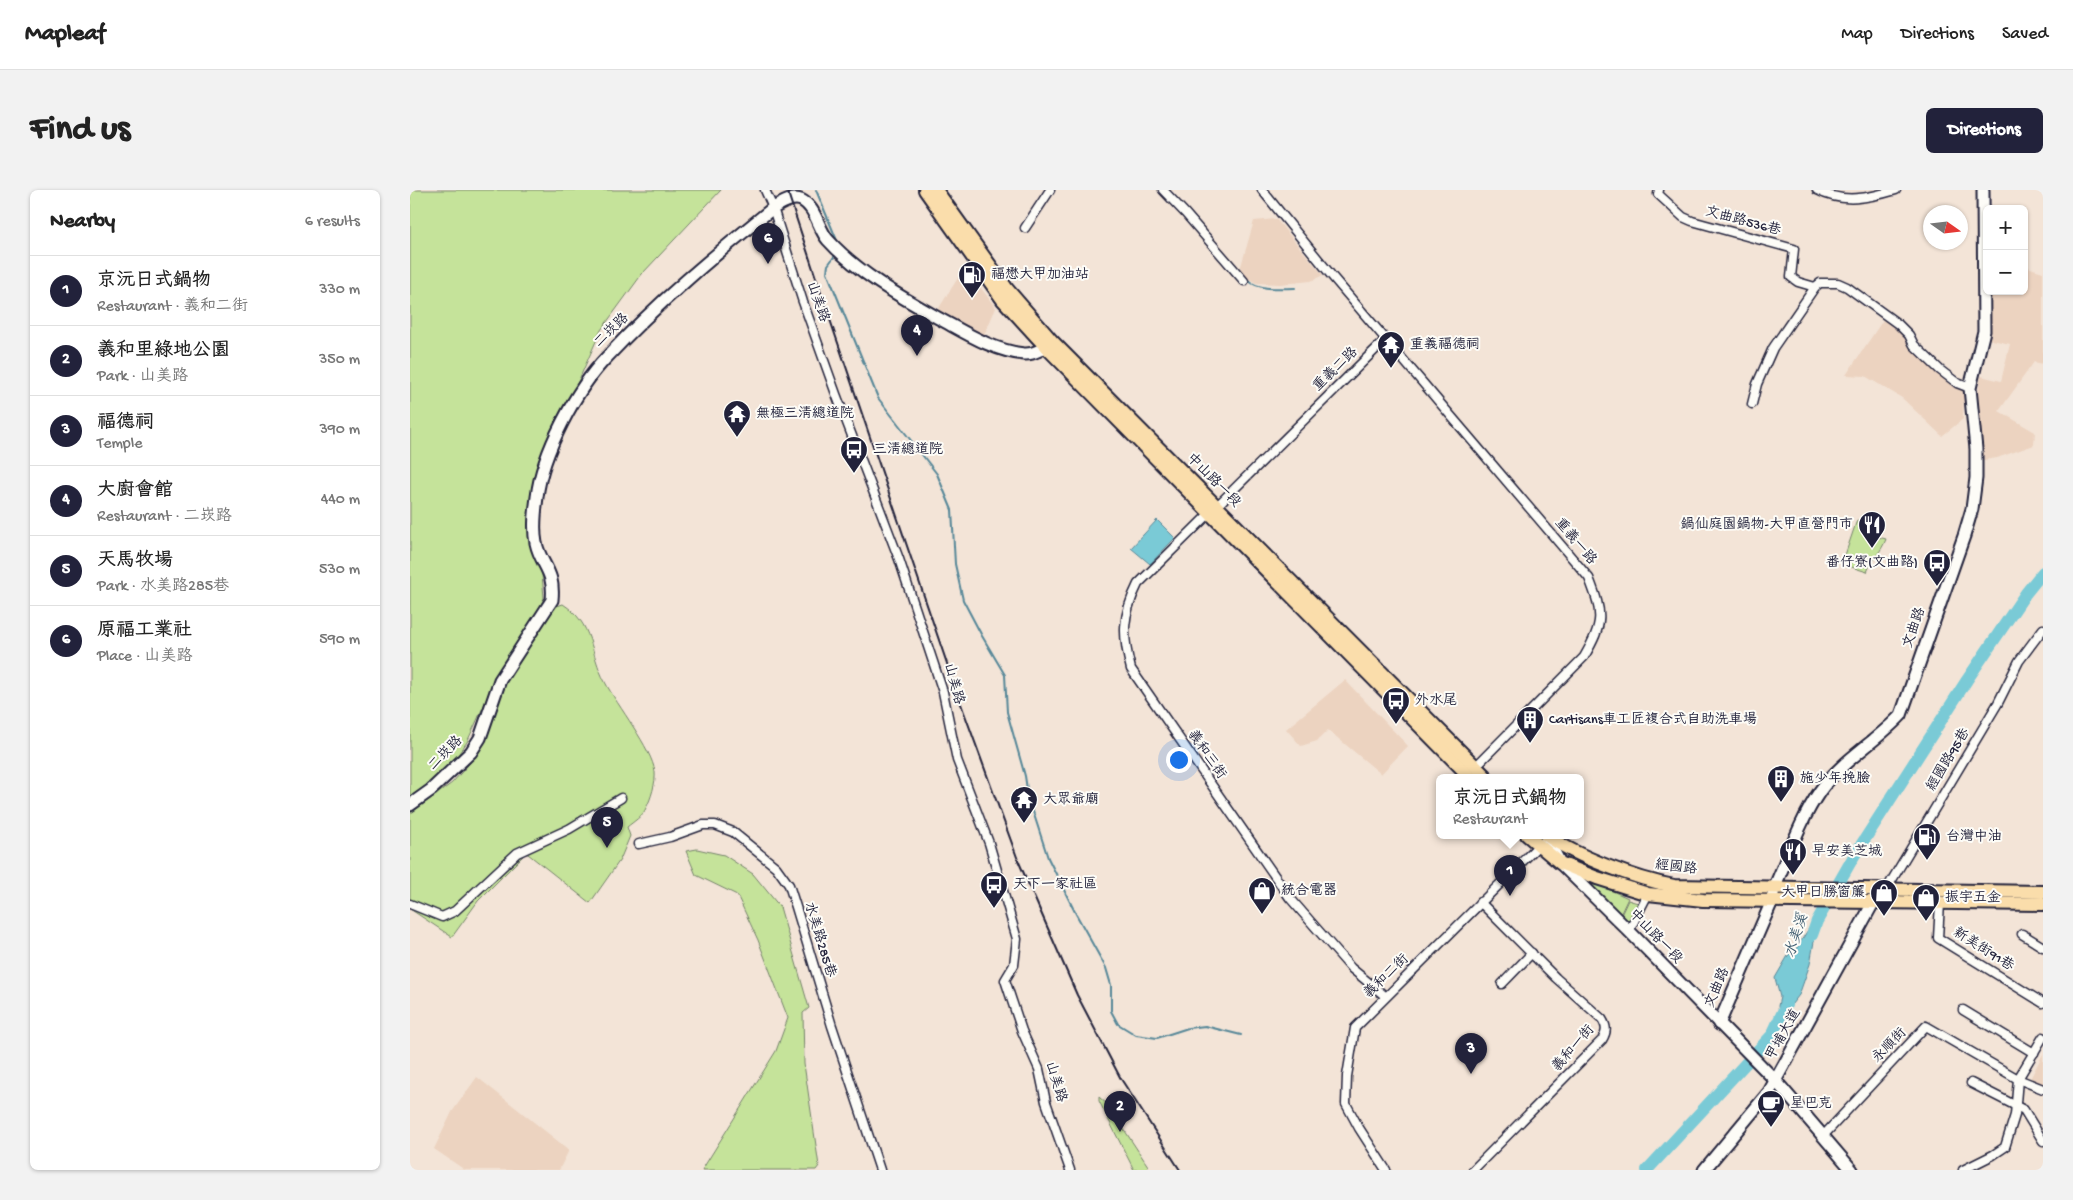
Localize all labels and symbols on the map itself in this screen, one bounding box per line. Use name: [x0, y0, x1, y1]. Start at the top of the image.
street label: 文曲路536巷: [1703, 203, 1784, 241]
north arrow: [1923, 205, 1968, 250]
pin: 6: [752, 223, 784, 264]
fuel station icon: 福懋大甲加油站: [957, 260, 987, 299]
place label: 福懋大甲加油站: [991, 266, 1089, 284]
street label: 山美路: [802, 279, 833, 325]
street label: 二崁路: [590, 310, 633, 352]
pin: 4: [901, 315, 933, 356]
temple icon: 重義福德祠: [1376, 330, 1406, 369]
place label: 重義福德祠: [1410, 336, 1480, 354]
street label: 重義二路: [1309, 344, 1362, 396]
temple icon: 無極三清總道院: [722, 399, 752, 438]
place label: 無極三清總道院: [756, 405, 854, 423]
bus stop icon: 三清總道院: [839, 435, 869, 474]
place label: 三清總道院: [873, 441, 943, 459]
street label: 中山路一段: [1182, 450, 1244, 512]
restaurant icon: 鍋仙庭園鍋物-大甲直營門市: [1857, 510, 1887, 549]
street label: 重義一路: [1550, 514, 1600, 569]
place label: 鍋仙庭園鍋物-大甲直營門市: [1681, 516, 1853, 534]
bus stop icon: 番仔寮(文曲路): [1922, 548, 1952, 587]
place label: 番仔寮(文曲路): [1826, 554, 1918, 572]
street label: 文曲路: [1899, 605, 1930, 651]
street label: 山美路: [939, 661, 968, 706]
bus stop icon: 外水尾: [1381, 686, 1411, 725]
place label: 外水尾: [1415, 692, 1457, 710]
building icon: Cartisans車工匠複合式自助洗車場: [1515, 705, 1545, 744]
place label: Cartisans車工匠複合式自助洗車場: [1549, 711, 1757, 729]
street label: 經國路95巷: [1923, 724, 1975, 795]
street label: 義和三街: [1183, 727, 1230, 783]
street label: 二崁路: [425, 732, 467, 775]
your location: [1166, 747, 1192, 773]
building icon: 施少年挽臉: [1766, 764, 1796, 803]
place label: 施少年挽臉: [1800, 770, 1870, 788]
temple icon: 大眾爺廟: [1009, 785, 1039, 824]
place label: 大眾爺廟: [1043, 791, 1099, 809]
pin: 5: [591, 807, 623, 848]
fuel station icon: 台灣中油: [1912, 822, 1942, 861]
place label: 台灣中油: [1946, 828, 2002, 846]
restaurant icon: 早安美芝城: [1778, 837, 1808, 876]
place label: 早安美芝城: [1812, 843, 1882, 861]
pin: 1: [1494, 855, 1526, 896]
street label: 經國路: [1654, 856, 1698, 879]
bus stop icon: 天下一家社區: [979, 870, 1009, 909]
place label: 天下一家社區: [1013, 876, 1097, 894]
shop icon: 統合電器: [1247, 876, 1277, 915]
shop icon: 大甲日勝窗簾: [1869, 878, 1899, 917]
place label: 統合電器: [1281, 882, 1337, 900]
shop icon: 振宇五金: [1911, 883, 1941, 922]
place label: 大甲日勝窗簾: [1781, 884, 1865, 902]
place label: 振宇五金: [1945, 890, 2001, 907]
street label: 水美路285巷: [799, 900, 840, 981]
street label: 中山路一段: [1625, 905, 1686, 968]
water label: 水美溪: [1781, 911, 1813, 960]
street label: 新美街91巷: [1949, 924, 2018, 976]
street label: 義和二街: [1360, 951, 1413, 1003]
street label: 文曲路: [1701, 965, 1734, 1011]
street label: 甲埔大道: [1762, 1006, 1805, 1064]
street label: 義和一街: [1548, 1022, 1599, 1076]
street label: 永順街: [1869, 1024, 1911, 1067]
pin: 3: [1455, 1033, 1487, 1074]
street label: 山美路: [1041, 1059, 1070, 1105]
cafe icon: 星巴克: [1756, 1089, 1786, 1128]
pin: 2: [1104, 1091, 1136, 1132]
place label: 星巴克: [1790, 1095, 1832, 1113]

